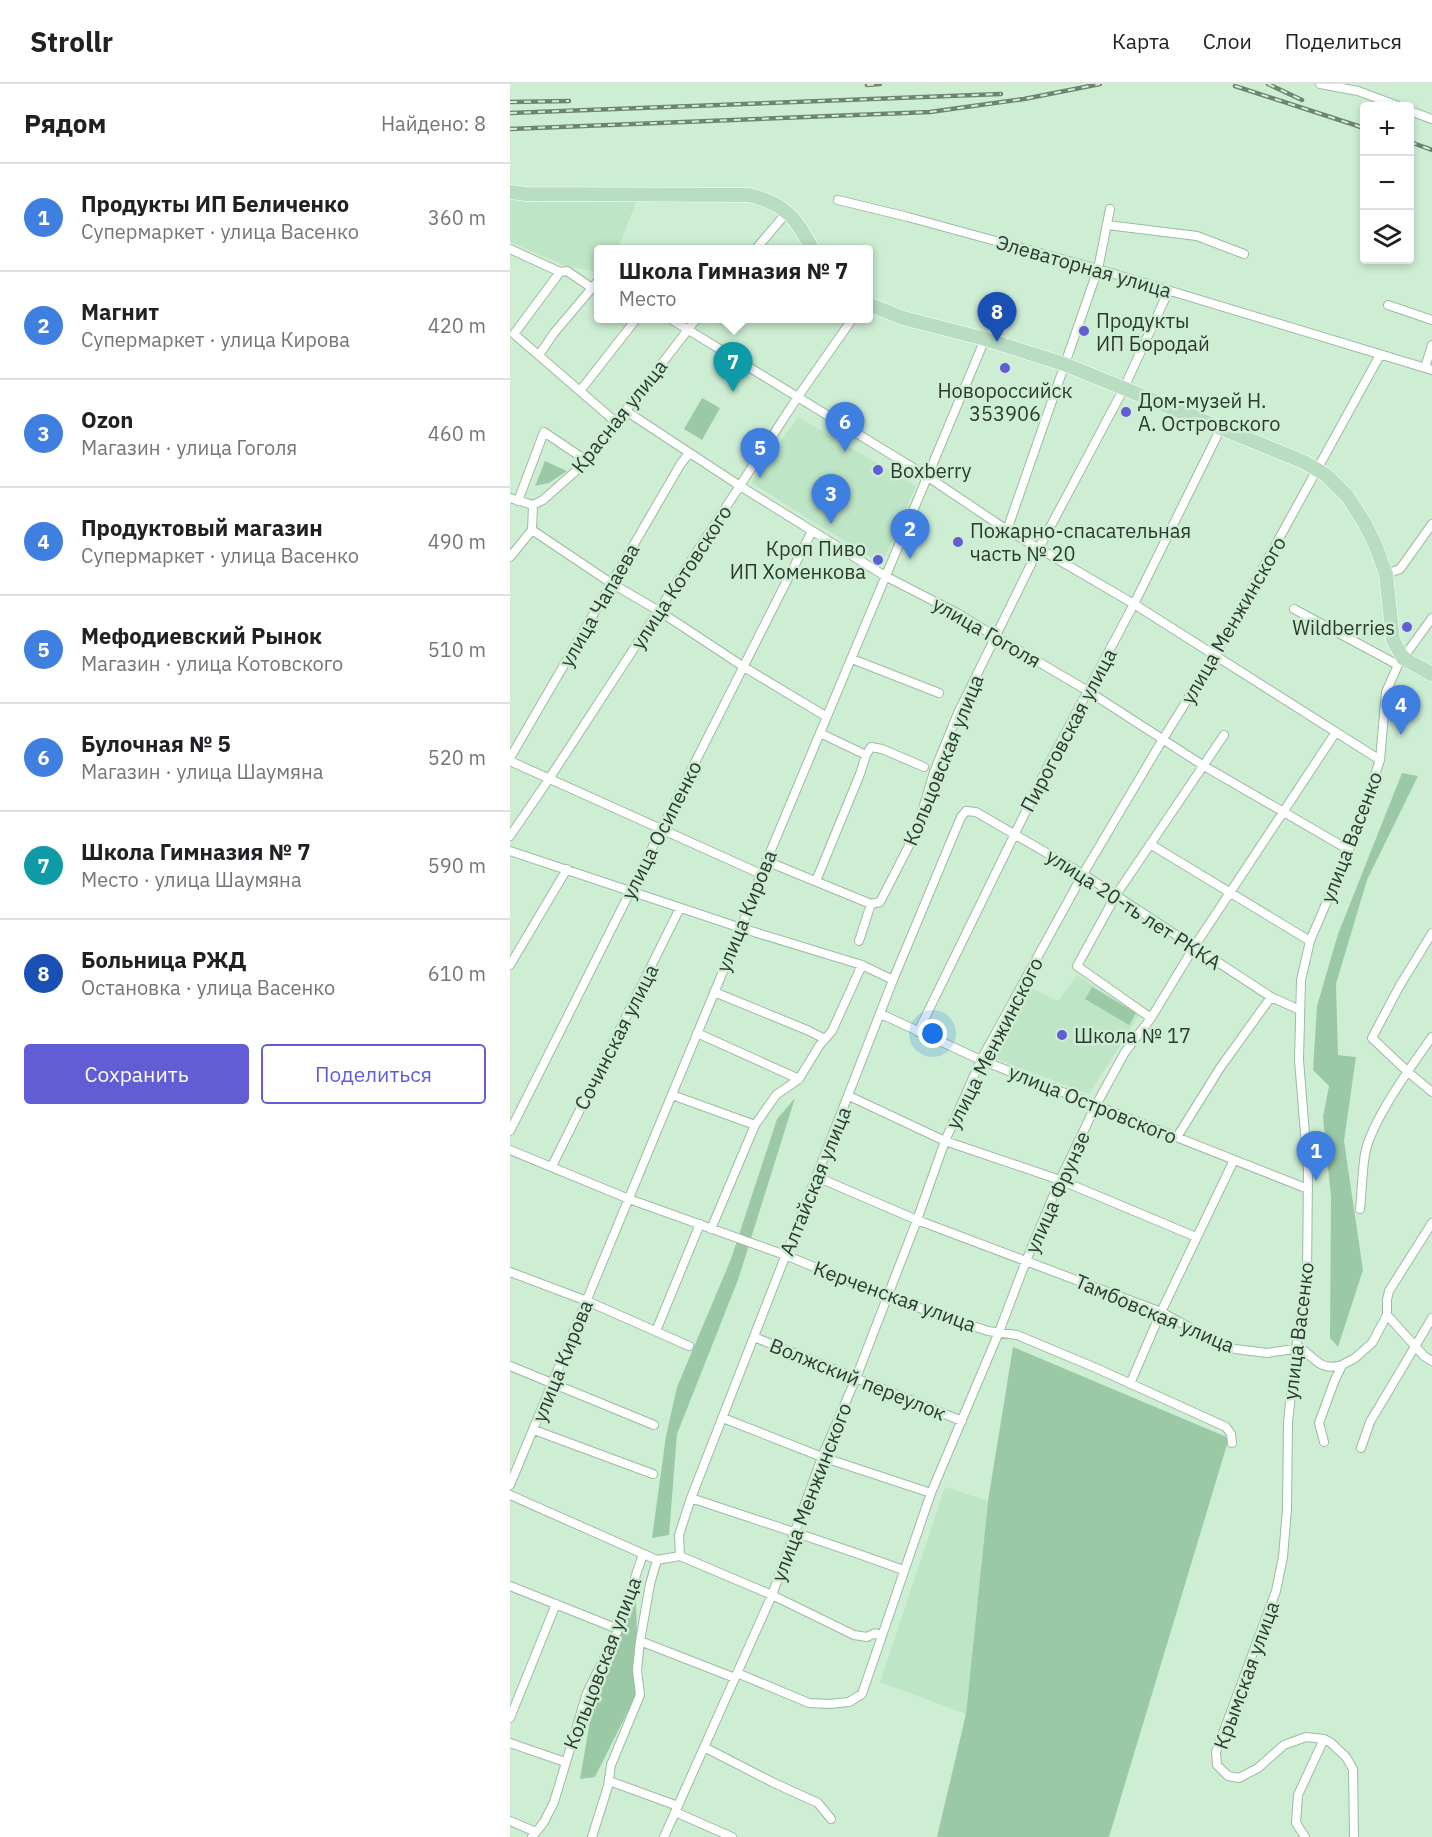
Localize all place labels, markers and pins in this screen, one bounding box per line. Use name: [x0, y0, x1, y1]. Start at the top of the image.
pin: 8: [978, 292, 1016, 342]
place label: Продукты ИП Бородай: [1096, 307, 1210, 357]
marker: Продукты ИП Бородай: [1077, 324, 1091, 338]
pin: 7: [714, 342, 752, 392]
marker: Новороссийск 353906: [998, 361, 1012, 375]
place label: Новороссийск 353906: [937, 377, 1073, 427]
place label: Дом-музей Н. А. Островского: [1138, 387, 1280, 437]
pin: 6: [826, 402, 864, 452]
marker: Дом-музей Н. А. Островского: [1119, 405, 1133, 419]
pin: 5: [740, 428, 780, 478]
place label: Boxberry: [890, 457, 972, 484]
marker: Boxberry: [871, 463, 885, 477]
pin: 3: [812, 474, 850, 524]
pin: 2: [890, 510, 930, 559]
place label: Пожарно-спасательная часть № 20: [970, 517, 1191, 567]
place label: Кроп Пиво ИП Хоменкова: [730, 535, 866, 585]
marker: Пожарно-спасательная часть № 20: [951, 535, 965, 549]
marker: Кроп Пиво ИП Хоменкова: [871, 553, 885, 567]
place label: Wildberries: [1292, 614, 1395, 641]
marker: Wildberries: [1400, 620, 1414, 634]
pin: 4: [1382, 686, 1420, 735]
place label: Школа № 17: [1074, 1022, 1191, 1049]
marker: Школа № 17: [1055, 1028, 1069, 1042]
pin: 1: [1296, 1132, 1336, 1181]

